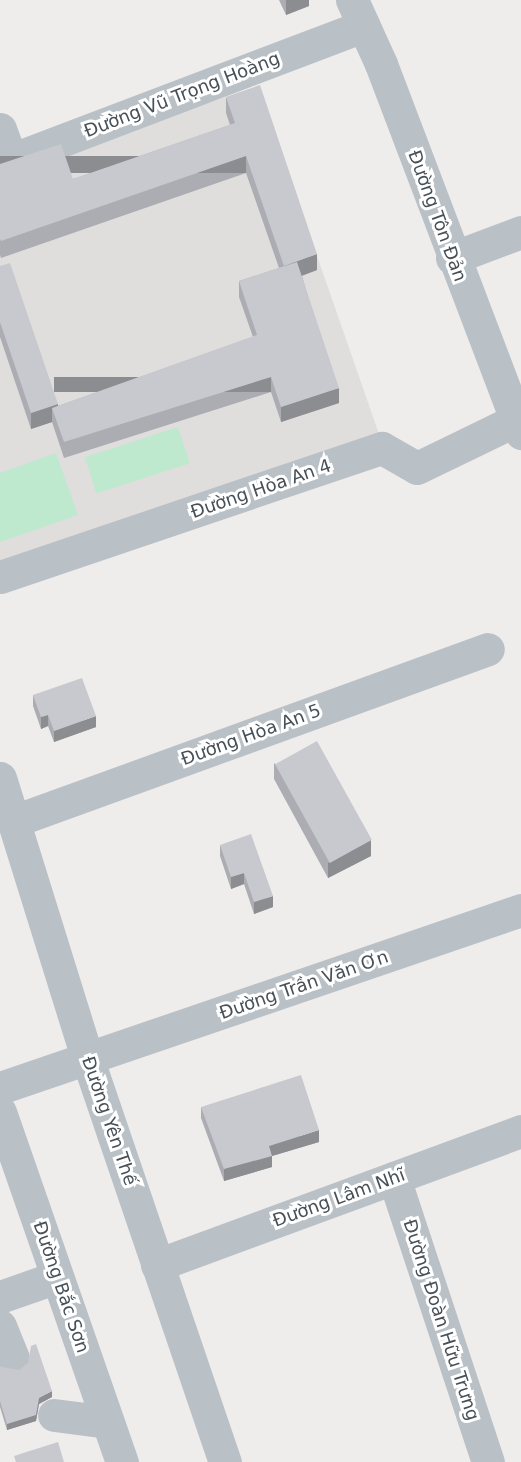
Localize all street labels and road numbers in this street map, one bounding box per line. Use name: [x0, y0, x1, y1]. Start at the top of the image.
street label: Đường Vũ Trọng Hoàng: [81, 48, 283, 142]
street label: Đường Tôn Đản: [403, 147, 471, 285]
street label: Đường Hòa An 4: [188, 455, 334, 523]
street label: Đường Hòa An 5: [178, 700, 324, 770]
street label: Đường Trần Văn Ơn: [217, 946, 391, 1024]
street label: Đường Yên Thế: [77, 1054, 141, 1188]
street label: Đường Lâm Nhĩ: [270, 1164, 408, 1232]
street label: Đường Đoàn Hữu Trưng: [398, 1217, 484, 1423]
street label: Đường Bắc Sơn: [28, 1218, 94, 1356]

